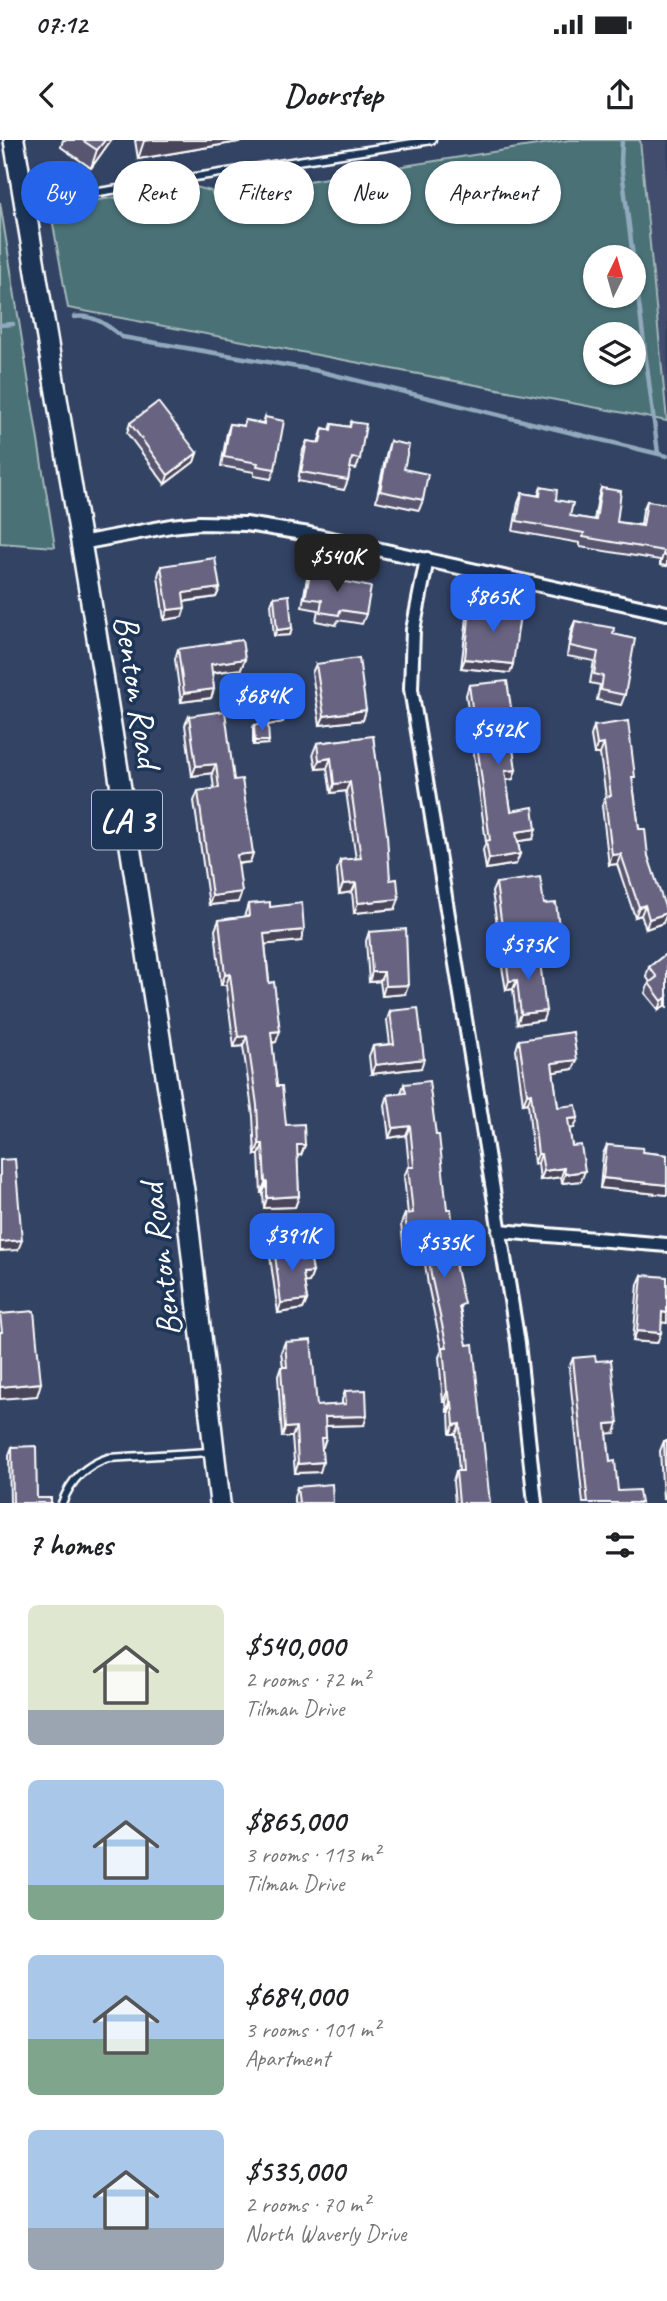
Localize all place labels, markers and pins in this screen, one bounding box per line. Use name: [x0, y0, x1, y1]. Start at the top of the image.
pin: $540K: [288, 534, 386, 594]
pin: $865K: [444, 574, 542, 634]
pin: $684K: [213, 674, 311, 733]
pin: $542K: [449, 708, 547, 767]
pin: $575K: [479, 922, 577, 982]
pin: $391K: [243, 1214, 341, 1273]
pin: $535K: [395, 1220, 493, 1280]

